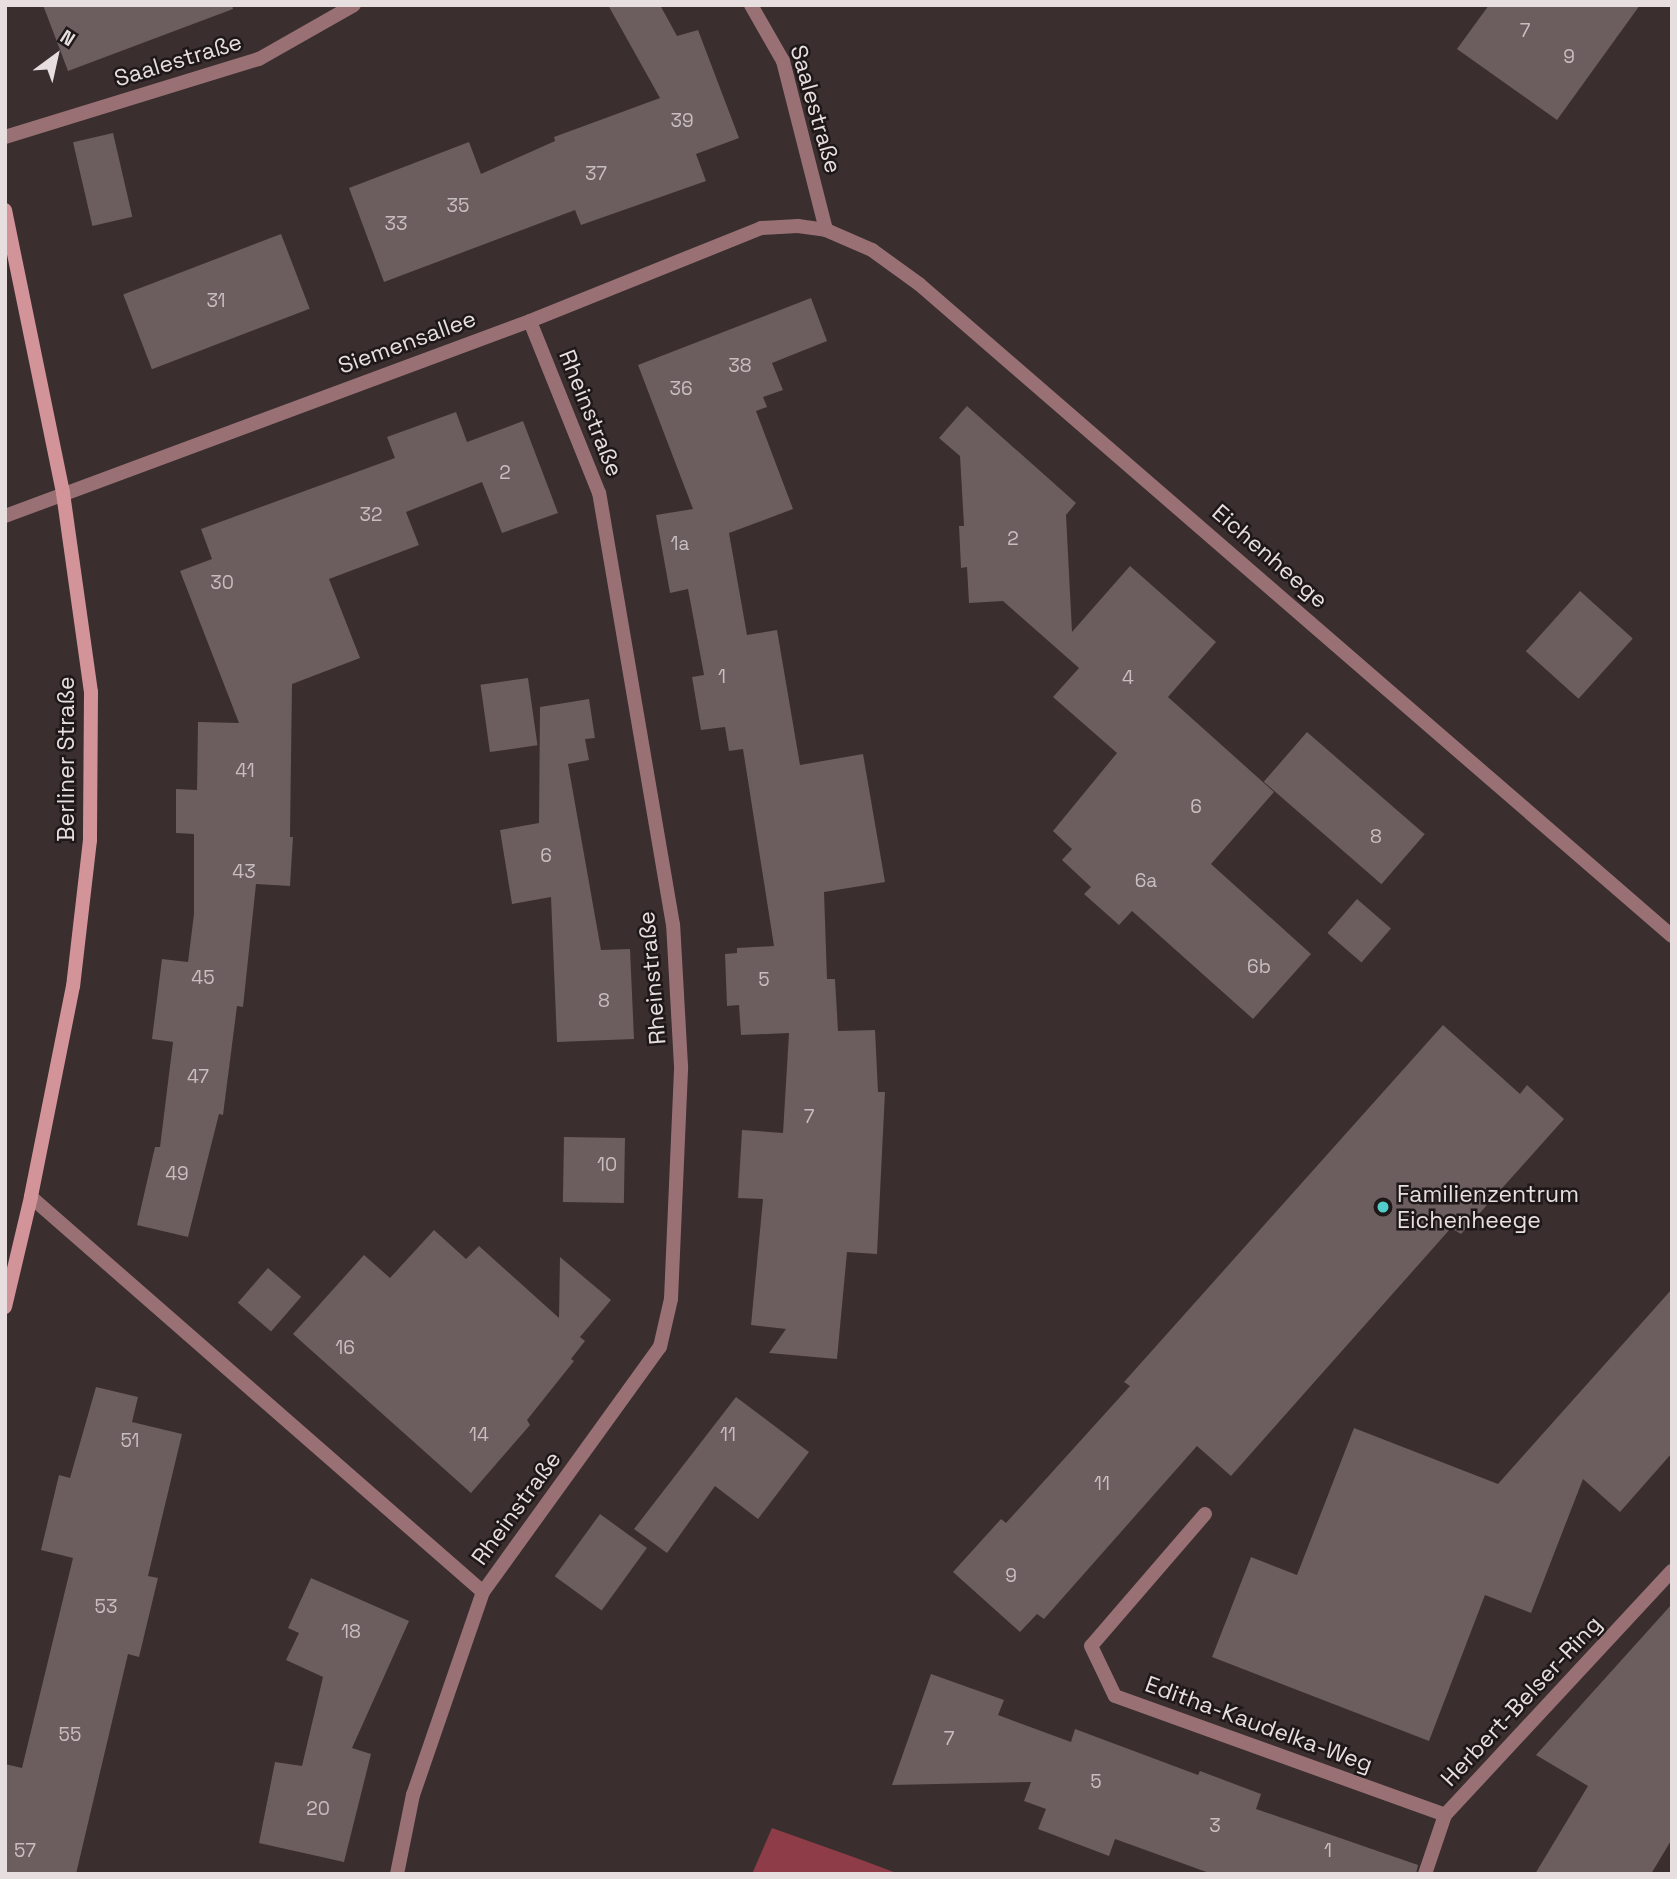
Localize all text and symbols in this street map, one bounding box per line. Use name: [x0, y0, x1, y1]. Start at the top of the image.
house number: 7: [1520, 20, 1530, 42]
north arrow: [21, 21, 91, 91]
text: N: [56, 24, 80, 52]
street label: Saalestraße: [111, 28, 245, 92]
street label: Saalestraße: [785, 42, 847, 176]
house number: 9: [1563, 46, 1575, 68]
house number: 39: [670, 110, 694, 132]
house number: 37: [585, 163, 607, 185]
house number: 35: [447, 195, 469, 217]
house number: 33: [385, 213, 407, 235]
house number: 31: [206, 290, 226, 312]
street label: Siemensallee: [334, 304, 480, 380]
street label: Rheinstraße: [553, 346, 629, 480]
house number: 38: [728, 355, 752, 377]
house number: 36: [669, 378, 693, 400]
house number: 2: [499, 462, 511, 484]
street label: Eichenheege: [1207, 498, 1333, 614]
house number: 32: [360, 504, 382, 526]
house number: 2: [1007, 528, 1019, 550]
house number: 1a: [671, 533, 689, 555]
house number: 30: [210, 572, 234, 594]
house number: 1: [718, 666, 726, 688]
house number: 4: [1122, 667, 1134, 689]
street label: Berliner Straße: [52, 676, 80, 842]
house number: 41: [235, 760, 255, 782]
house number: 6: [1190, 796, 1202, 818]
house number: 8: [1370, 826, 1382, 848]
house number: 6: [540, 845, 552, 867]
house number: 43: [232, 861, 256, 883]
house number: 6a: [1135, 870, 1157, 892]
street label: Rheinstraße: [632, 910, 672, 1046]
house number: 6b: [1247, 956, 1271, 978]
house number: 45: [191, 967, 215, 989]
house number: 5: [758, 969, 770, 991]
house number: 8: [598, 990, 610, 1012]
house number: 47: [187, 1066, 209, 1088]
house number: 7: [804, 1106, 814, 1128]
house number: 10: [597, 1154, 617, 1176]
house number: 49: [165, 1163, 189, 1185]
place label: Familienzentrum Eichenheege: [1397, 1180, 1579, 1234]
marker: Familienzentrum Eichenheege: [1375, 1199, 1391, 1215]
house number: 16: [335, 1337, 355, 1359]
house number: 14: [469, 1424, 489, 1446]
house number: 11: [720, 1424, 736, 1446]
house number: 51: [120, 1430, 140, 1452]
street label: Rheinstraße: [465, 1446, 567, 1570]
house number: 11: [1094, 1473, 1110, 1495]
house number: 9: [1005, 1565, 1017, 1587]
house number: 53: [95, 1596, 117, 1618]
street label: Herbert-Belser-Ring: [1435, 1610, 1607, 1792]
house number: 18: [341, 1621, 361, 1643]
street label: Editha-Kaudelka-Weg: [1141, 1670, 1377, 1778]
house number: 55: [59, 1724, 81, 1746]
house number: 7: [944, 1728, 954, 1750]
house number: 5: [1090, 1771, 1102, 1793]
house number: 20: [306, 1798, 330, 1820]
house number: 3: [1209, 1815, 1221, 1837]
house number: 57: [14, 1840, 36, 1862]
house number: 1: [1324, 1840, 1332, 1862]

